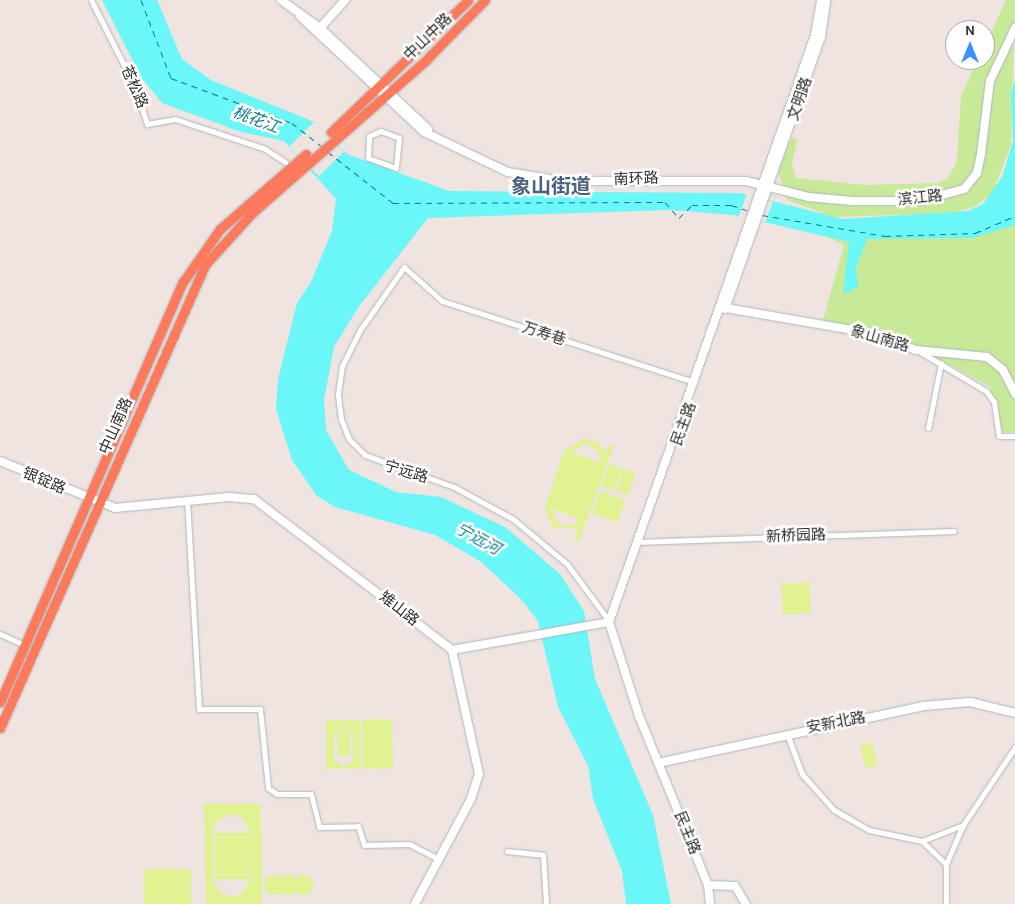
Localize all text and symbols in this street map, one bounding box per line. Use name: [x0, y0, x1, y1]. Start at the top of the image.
street label: 中山中路: [400, 10, 456, 64]
north arrow: [945, 20, 995, 70]
text: N: [965, 22, 975, 39]
street label: 苍松路: [117, 63, 151, 111]
street label: 文明路: [784, 75, 816, 123]
water label: 桃花江: [230, 102, 282, 138]
street label: 南环路: [613, 169, 659, 189]
district label: 象山街道: [511, 174, 591, 198]
street label: 滨江路: [897, 187, 943, 209]
street label: 万寿巷: [520, 318, 568, 350]
street label: 象山南路: [849, 322, 911, 356]
street label: 中山南路: [96, 395, 136, 457]
street label: 民主路: [668, 400, 700, 448]
street label: 宁远路: [382, 457, 430, 487]
street label: 银锭路: [20, 464, 68, 498]
water label: 宁远河: [452, 519, 504, 559]
street label: 新桥园路: [766, 526, 826, 546]
street label: 雉山路: [376, 588, 422, 630]
street label: 安新北路: [805, 708, 867, 738]
street label: 民主路: [670, 809, 704, 857]

